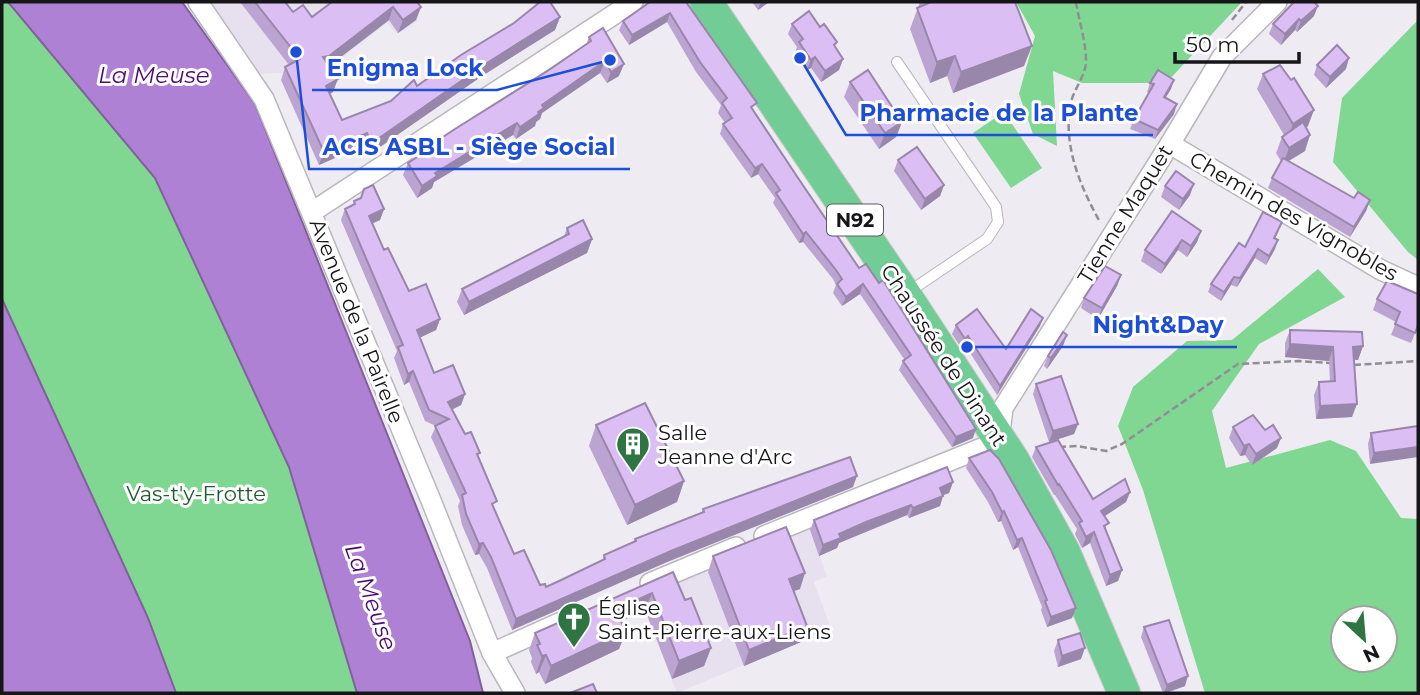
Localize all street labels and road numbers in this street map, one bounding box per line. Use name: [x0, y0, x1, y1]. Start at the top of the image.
street label: Tienne Maquet: [1072, 140, 1178, 288]
street label: Chemin des Vignobles: [1185, 146, 1403, 286]
road number: N92: [827, 204, 883, 235]
street label: Avenue de la Pairelle: [305, 215, 409, 427]
street label: Chaussée de Dinant: [876, 259, 1012, 451]

